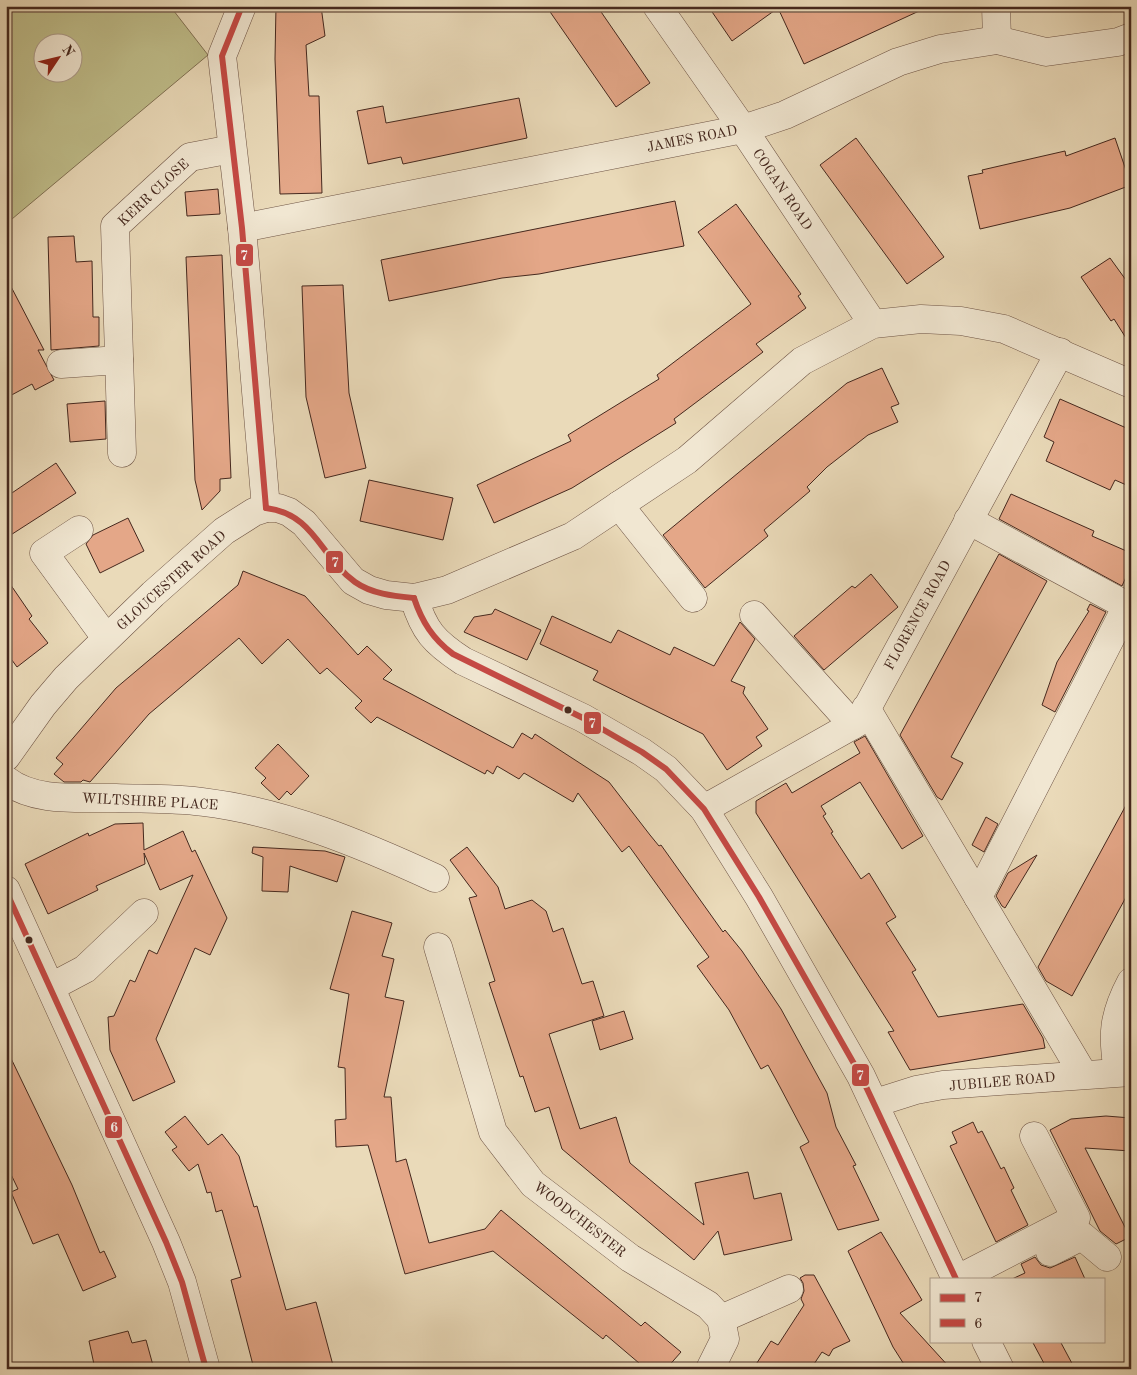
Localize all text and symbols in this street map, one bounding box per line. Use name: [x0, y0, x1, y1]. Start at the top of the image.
north arrow: [32, 32, 82, 82]
text: N: [59, 43, 77, 60]
street label: JAMES ROAD: [646, 123, 739, 155]
street label: COGAN ROAD: [750, 146, 815, 233]
street label: KERR CLOSE: [116, 157, 192, 229]
line badge: 7: [235, 243, 254, 267]
text: 7: [240, 249, 248, 263]
street label: GLOUCESTER ROAD: [114, 528, 229, 633]
line badge: 7: [325, 550, 344, 574]
text: 7: [331, 556, 339, 570]
street label: FLORENCE ROAD: [882, 558, 954, 673]
unlabelled marker: [563, 705, 573, 715]
line badge: 7: [583, 711, 602, 735]
text: 7: [588, 717, 596, 731]
street label: WILTSHIRE PLACE: [81, 791, 219, 813]
unlabelled marker: [24, 935, 34, 945]
line badge: 7: [851, 1063, 870, 1087]
text: 7: [856, 1069, 864, 1083]
street label: JUBILEE ROAD: [948, 1070, 1056, 1094]
line badge: 6: [104, 1115, 123, 1139]
text: 6: [110, 1121, 118, 1135]
street label: WOODCHESTER: [531, 1179, 628, 1260]
legend: [930, 1278, 1104, 1342]
text: 7: [974, 1291, 983, 1306]
text: 6: [974, 1317, 983, 1332]

